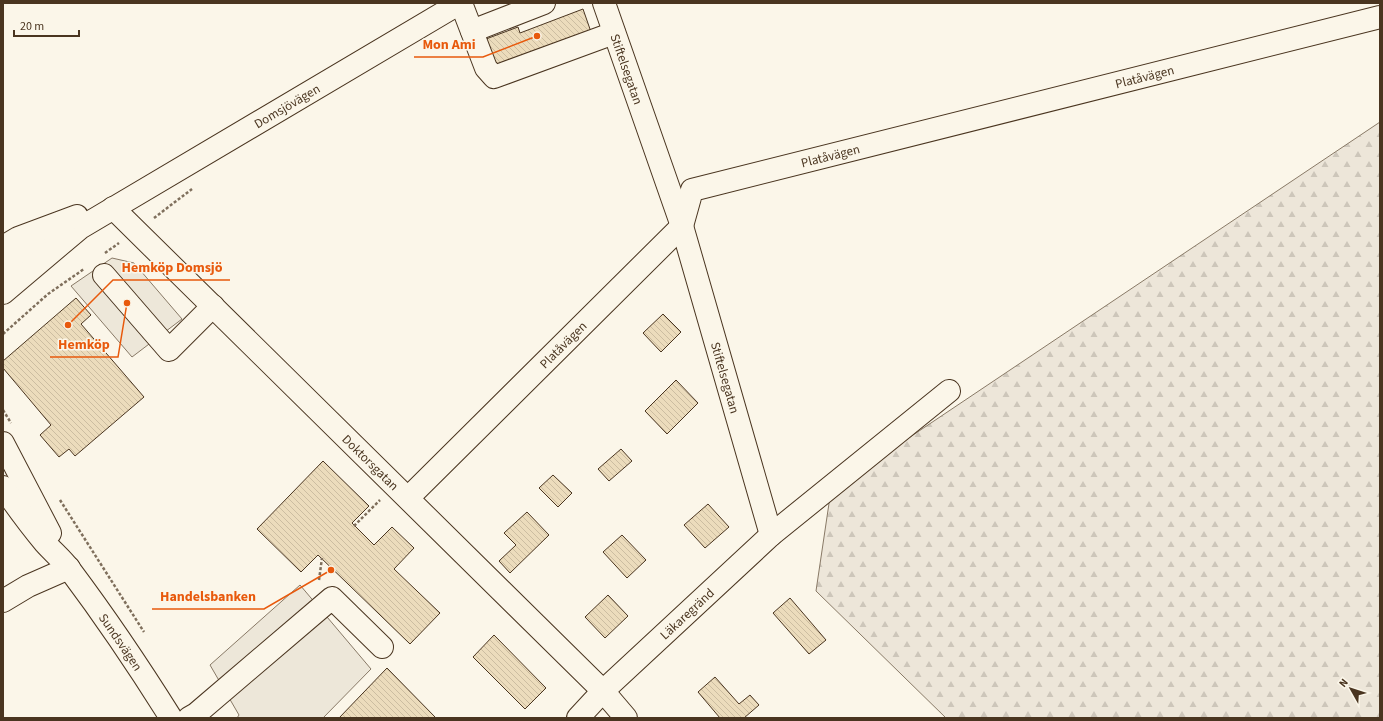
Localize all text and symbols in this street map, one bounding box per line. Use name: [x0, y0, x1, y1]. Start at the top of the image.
scale bar: [14, 12, 79, 38]
text: 20 m: [20, 18, 44, 35]
callout: Mon Ami: [414, 31, 483, 57]
street label: Stiftelsegatan: [605, 32, 647, 107]
text: Mon Ami: [422, 35, 476, 55]
street label: Platåvägen: [1113, 61, 1176, 93]
street label: Domsjövägen: [251, 80, 324, 133]
street label: Platåvägen: [799, 140, 862, 172]
callout: Hemköp Domsjö: [113, 254, 230, 280]
text: Hemköp Domsjö: [121, 258, 223, 278]
street label: Platåvägen: [536, 318, 591, 373]
callout: Hemköp: [50, 331, 118, 357]
text: Hemköp: [58, 335, 110, 355]
street label: Stiftelsegatan: [706, 340, 744, 416]
street label: Doktorsgatan: [338, 431, 402, 495]
callout: Handelsbanken: [152, 583, 264, 609]
street label: Läkaregränd: [656, 584, 718, 644]
text: Handelsbanken: [160, 587, 256, 607]
street label: Sundsvägen: [94, 610, 146, 675]
north arrow: [1331, 669, 1371, 709]
text: N: [1335, 675, 1352, 691]

